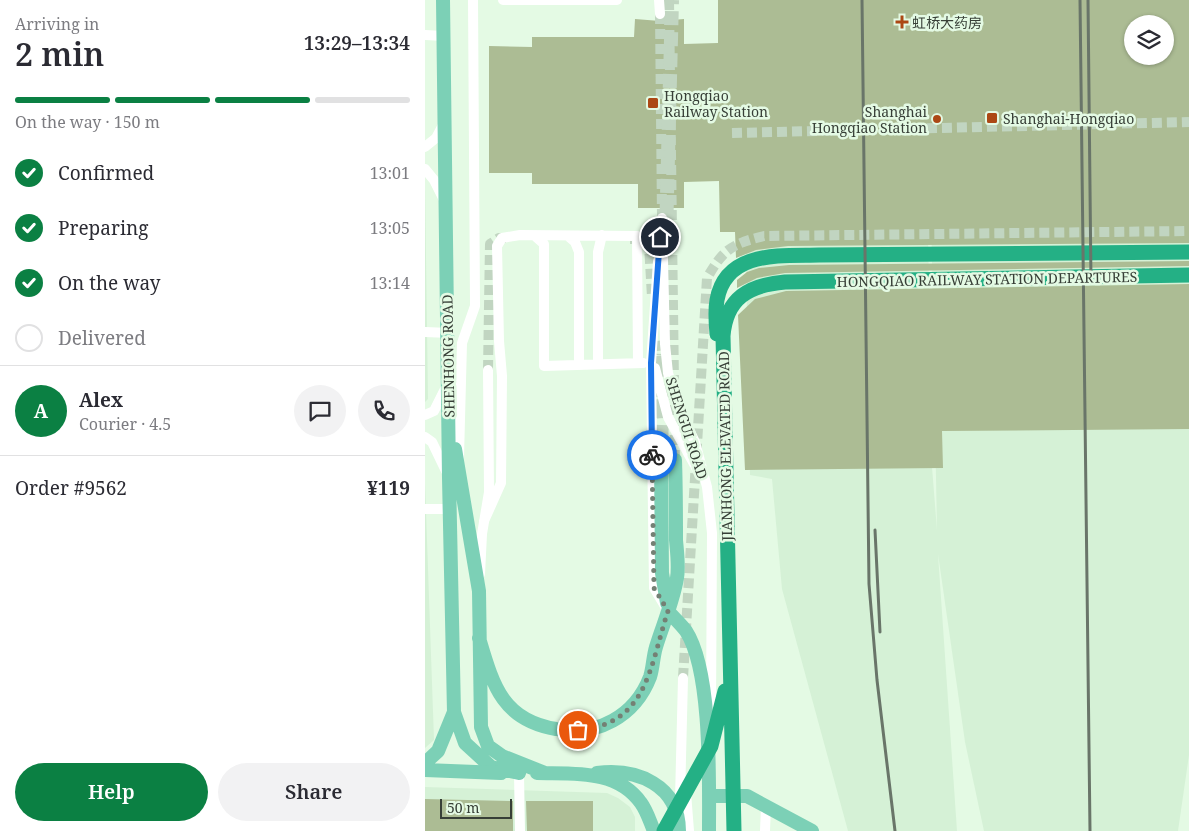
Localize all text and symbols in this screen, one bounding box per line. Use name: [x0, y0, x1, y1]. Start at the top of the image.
text: Arriving in: [15, 13, 99, 35]
place label: 虹桥大药房: [912, 13, 982, 32]
map controls: [1124, 15, 1174, 65]
button: layers: [1124, 15, 1174, 65]
marker: 虹桥大药房: [896, 16, 908, 28]
text: 13:29–13:34: [304, 30, 410, 56]
text: 2 min: [15, 32, 104, 75]
place label: Hongqiao Railway Station: [664, 86, 768, 121]
marker: Hongqiao Railway Station: [646, 96, 660, 110]
place label: Shanghai Hongqiao Station: [812, 102, 928, 137]
place label: Shanghai-Hongqiao: [1003, 109, 1134, 128]
text: On the way · 150 m: [15, 111, 160, 133]
marker: Shanghai-Hongqiao: [985, 111, 999, 125]
marker: Shanghai Hongqiao Station: [931, 113, 943, 125]
icon: check: [15, 159, 43, 187]
text: Confirmed: [58, 160, 154, 186]
text: 13:01: [370, 162, 410, 184]
icon: check: [15, 214, 43, 242]
text: Preparing: [58, 215, 148, 241]
pin: [639, 216, 681, 258]
text: 13:05: [370, 217, 410, 239]
icon: home: [646, 223, 674, 251]
street label: HONGQIAO RAILWAY STATION DEPARTURES: [837, 267, 1137, 291]
icon: check: [15, 269, 43, 297]
text: On the way: [58, 270, 161, 296]
text: 13:14: [370, 272, 410, 294]
street label: SHENHONG ROAD: [437, 294, 459, 418]
text: Delivered: [58, 325, 146, 351]
street label: JIANHONG ELEVATED ROAD: [714, 351, 736, 542]
street label: SHENGUI ROAD: [662, 375, 712, 481]
button: chat: [294, 385, 346, 437]
button: phone: [358, 385, 410, 437]
text: Alex: [79, 387, 123, 413]
text: A: [34, 398, 48, 424]
text: Courier · 4.5: [79, 413, 171, 435]
courier: [627, 430, 677, 480]
icon: bike: [638, 441, 666, 469]
text: Order #9562: [15, 475, 127, 501]
text: ¥119: [367, 475, 410, 501]
pin: [557, 709, 599, 751]
icon: bag: [564, 716, 592, 744]
button: Help: [15, 763, 208, 821]
button: Share: [218, 763, 410, 821]
scale bar: [440, 796, 513, 819]
text: 50 m: [447, 798, 480, 817]

